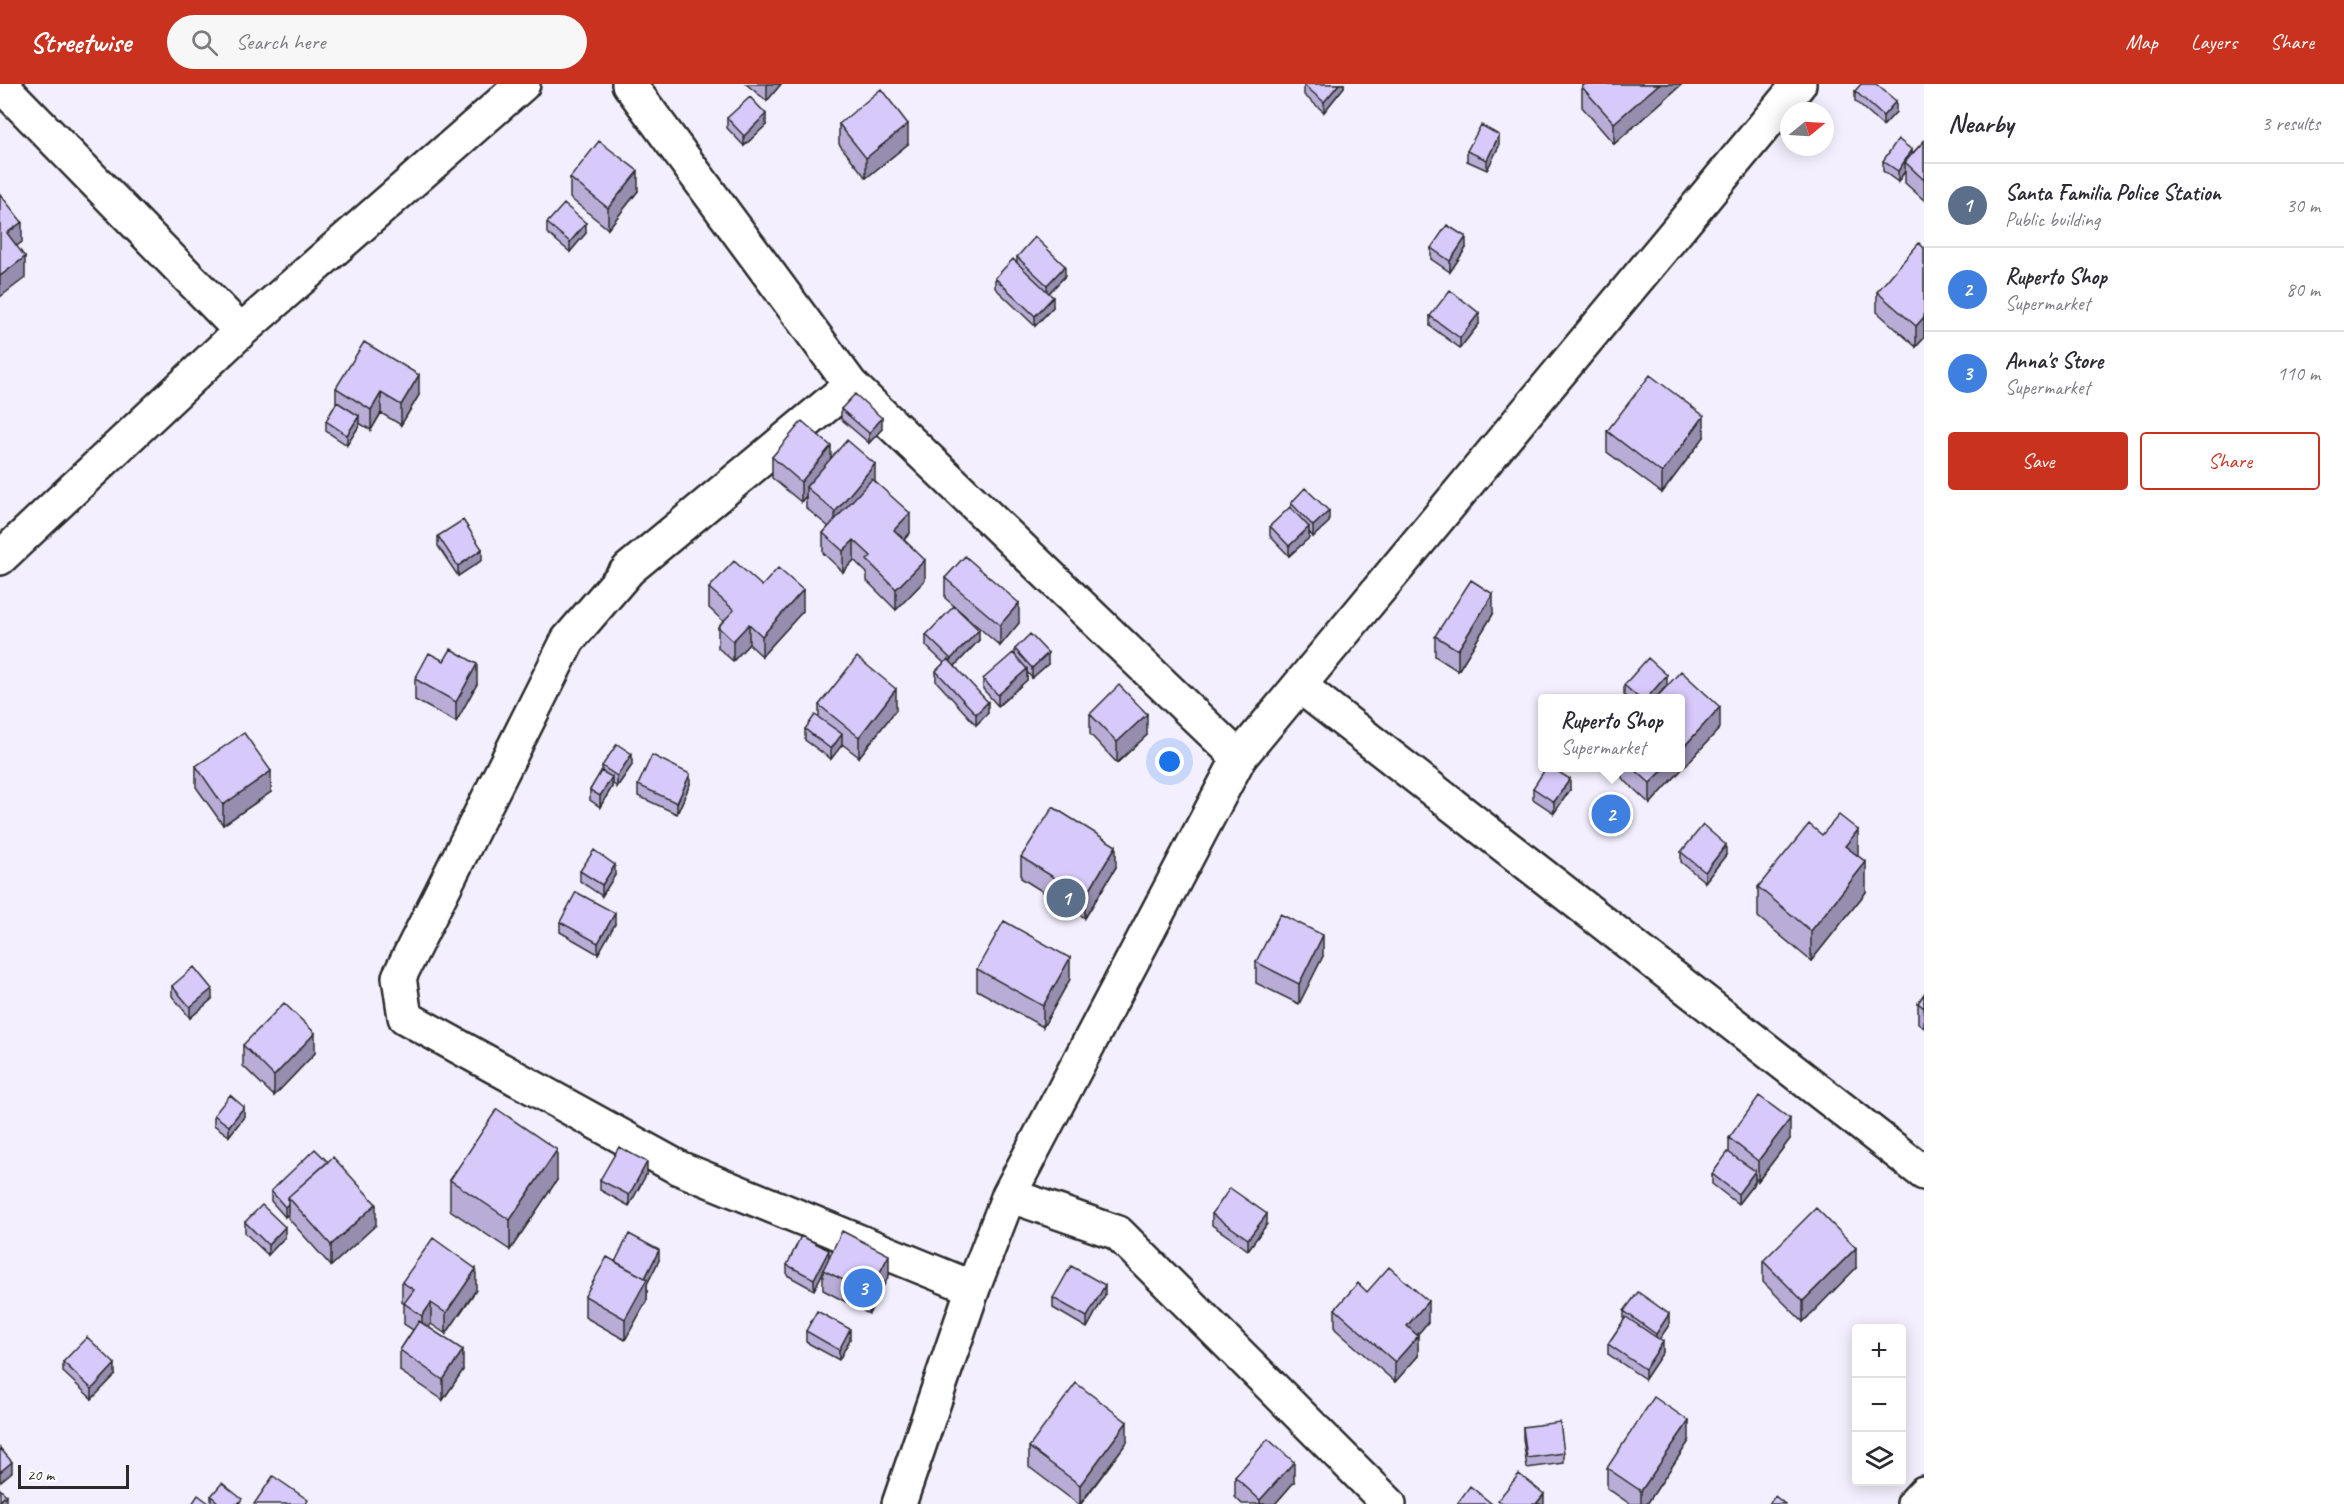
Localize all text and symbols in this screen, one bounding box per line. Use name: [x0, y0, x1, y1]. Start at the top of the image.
search box: [167, 15, 587, 69]
text: Streetwise: [30, 25, 131, 60]
icon: search: [188, 26, 221, 59]
text: Search here: [236, 28, 325, 56]
text: Map: [2125, 29, 2158, 55]
text: Layers: [2191, 29, 2237, 55]
text: Share: [2270, 29, 2314, 55]
north arrow: [1780, 102, 1834, 156]
text: Nearby: [1948, 107, 2013, 140]
text: 3 results: [2261, 111, 2320, 136]
text: Santa Familia Police Station: [2005, 179, 2221, 207]
text: 1: [1963, 193, 1972, 218]
text: 30 m: [2286, 193, 2320, 218]
text: Public building: [2005, 207, 2100, 232]
text: Ruperto Shop: [2005, 263, 2107, 291]
text: 2: [1963, 277, 1972, 302]
text: 80 m: [2286, 277, 2320, 302]
text: Supermarket: [2005, 291, 2090, 316]
text: Anna's Store: [2005, 347, 2103, 375]
text: 3: [1963, 361, 1972, 386]
text: 110 m: [2277, 361, 2320, 386]
text: Supermarket: [2005, 375, 2090, 400]
button: Save: [1948, 432, 2128, 490]
button: Share: [2140, 432, 2320, 490]
popup: [1538, 694, 1685, 772]
text: Ruperto Shop: [1561, 707, 1662, 735]
text: Supermarket: [1561, 735, 1646, 760]
your location: [1155, 747, 1184, 776]
pin: 2: [1592, 792, 1630, 836]
pin: 1: [1046, 876, 1086, 920]
pin: 3: [844, 1266, 882, 1310]
map controls: [1852, 1324, 1906, 1486]
button: +: [1852, 1324, 1906, 1378]
button: −: [1852, 1378, 1906, 1432]
button: layers: [1852, 1432, 1906, 1486]
scale bar: [18, 1462, 129, 1490]
text: 20 m: [27, 1465, 54, 1485]

